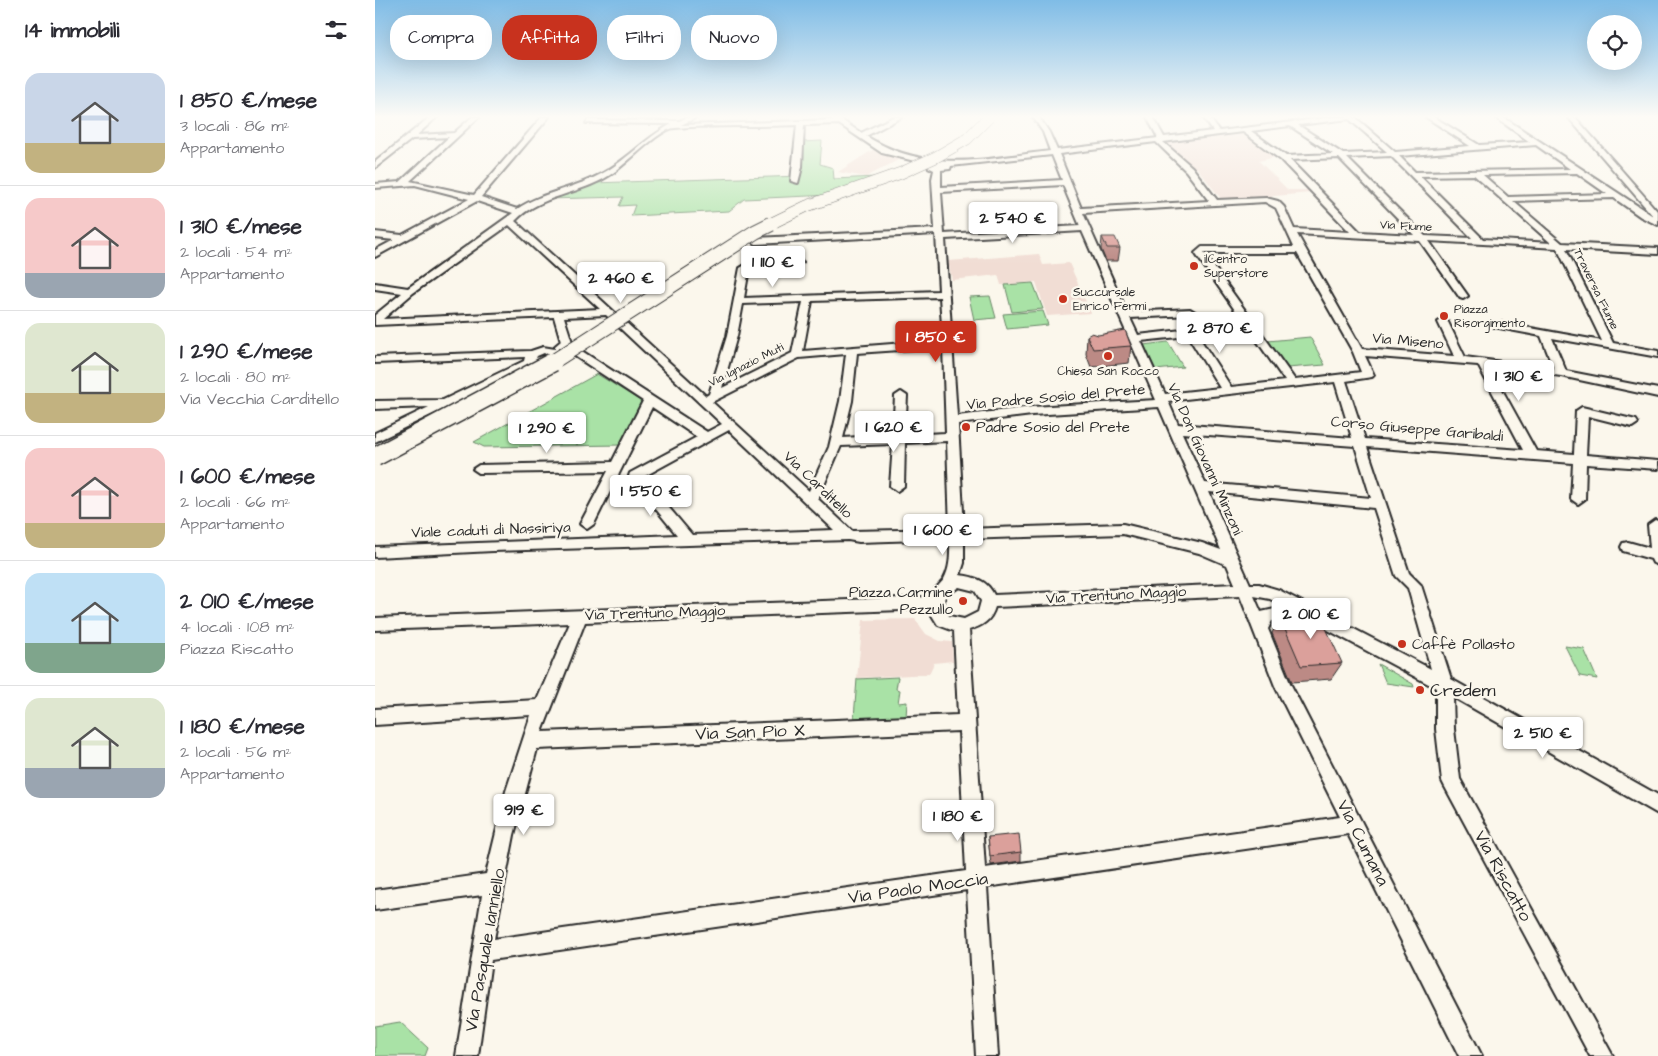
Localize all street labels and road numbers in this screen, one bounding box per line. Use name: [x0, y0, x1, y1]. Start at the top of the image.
street label: Via Fiume: [1379, 216, 1433, 236]
street label: Traversa Fiume: [1569, 245, 1623, 333]
street label: Via Miseno: [1371, 327, 1445, 355]
street label: Via Ignazio Muti: [705, 339, 787, 392]
street label: Via Padre Sosio del Prete: [966, 379, 1146, 415]
street label: Via Don Giovanni Minzoni: [1162, 380, 1248, 539]
street label: Corso Giuseppe Garibaldi: [1330, 411, 1505, 447]
street label: Via Carditello: [779, 446, 858, 524]
street label: Viale caduti di Nassiriya: [411, 517, 571, 544]
street label: Via Trentuno Maggio: [1045, 581, 1187, 610]
street label: Via Trentuno Maggio: [584, 600, 726, 627]
street label: Via San Pio X: [695, 718, 805, 746]
street label: Via Cumana: [1331, 796, 1395, 890]
street label: Via Riscatto: [1468, 826, 1538, 926]
street label: Via Pasquale Ianniello: [458, 866, 512, 1034]
street label: Via Paolo Moccia: [846, 866, 990, 910]

